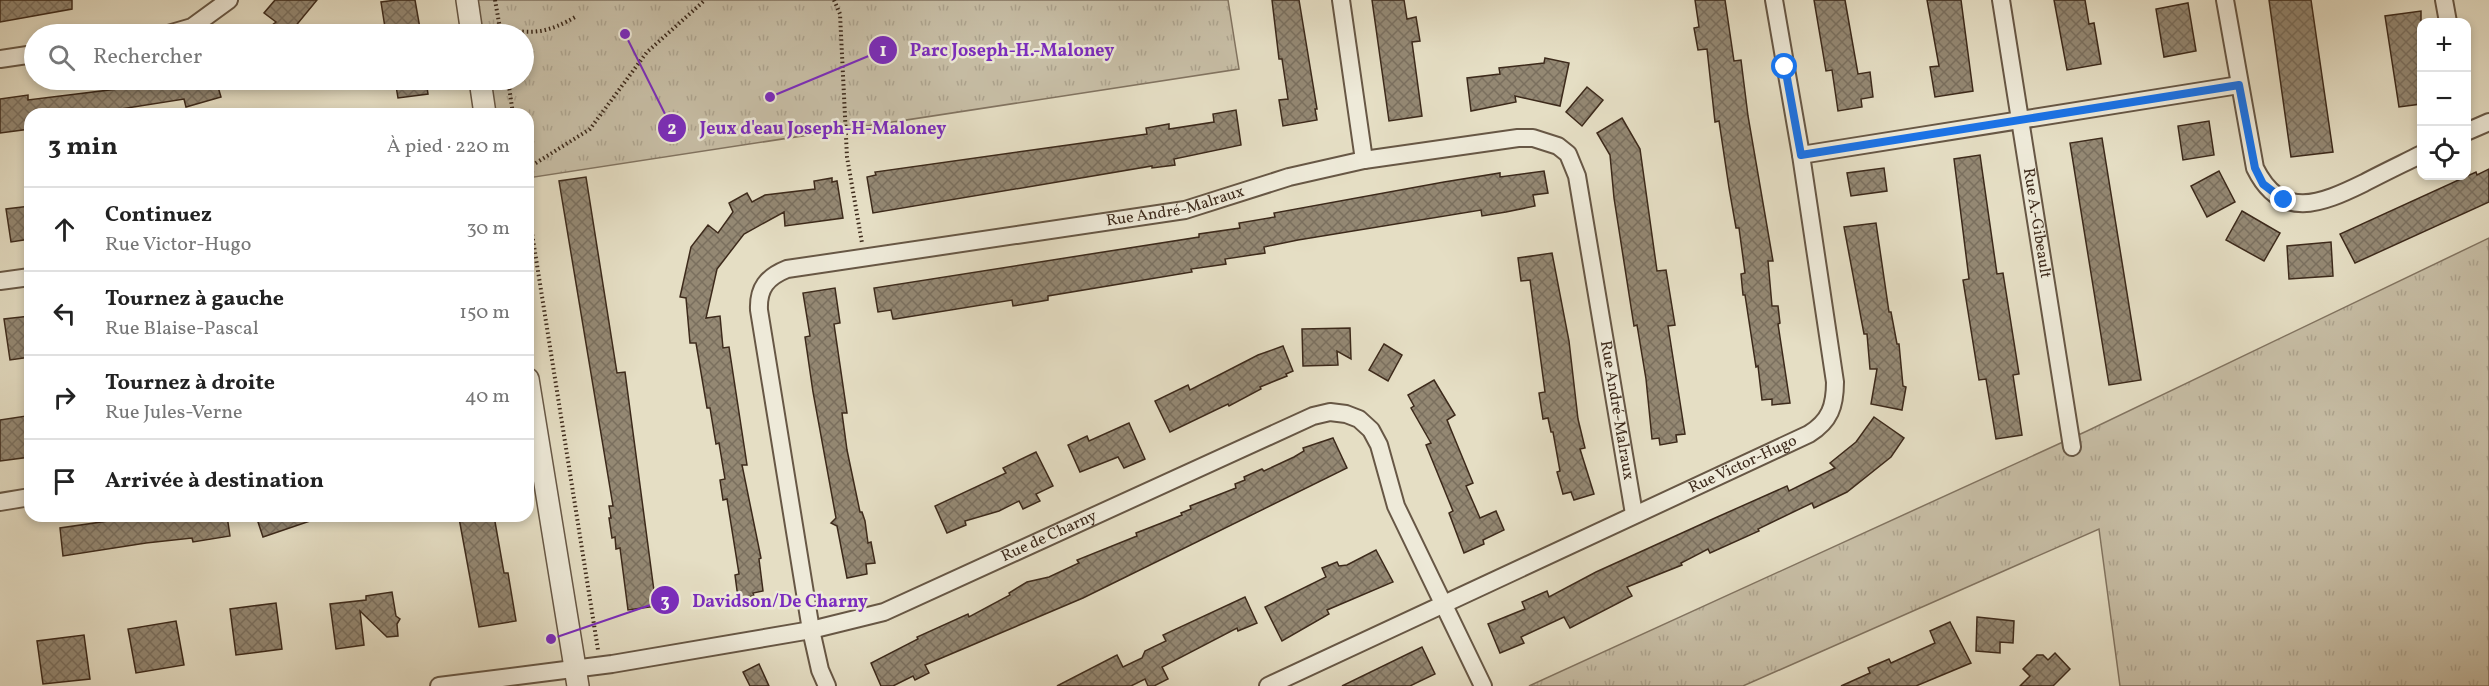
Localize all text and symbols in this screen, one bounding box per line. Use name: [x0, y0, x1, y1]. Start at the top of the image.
map controls: [2417, 18, 2471, 180]
button: +: [2417, 18, 2471, 72]
search box: [24, 24, 534, 90]
callout: Parc Joseph-H.-Maloney: [868, 32, 1127, 68]
text: 1: [879, 39, 887, 64]
text: Parc Joseph-H.-Maloney: [910, 39, 1114, 64]
icon: search: [45, 41, 78, 74]
text: Rechercher: [93, 42, 202, 73]
route start: [1771, 53, 1797, 79]
button: −: [2417, 72, 2471, 126]
callout: Jeux d'eau Joseph-H-Maloney: [657, 110, 958, 146]
text: 2: [667, 117, 677, 142]
text: Jeux d'eau Joseph-H-Maloney: [699, 117, 946, 142]
button: locate: [2417, 126, 2471, 180]
text: 3 min: [48, 129, 118, 165]
text: À pied · 220 m: [387, 133, 510, 161]
street label: Rue A.-Gibeault: [2017, 166, 2056, 280]
street label: Rue André-Malraux: [1105, 181, 1247, 233]
route end: [2270, 186, 2296, 212]
text: Continuez: [105, 200, 212, 231]
icon: ahead: [48, 213, 81, 246]
text: 30 m: [466, 215, 510, 243]
text: Rue Victor-Hugo: [105, 231, 251, 259]
text: Tournez à gauche: [105, 284, 284, 315]
icon: left: [48, 297, 81, 330]
text: 150 m: [459, 299, 510, 327]
text: Rue Blaise-Pascal: [105, 315, 259, 343]
street label: Rue André-Malraux: [1594, 339, 1639, 482]
text: Tournez à droite: [105, 368, 275, 399]
icon: right: [48, 381, 81, 414]
text: 40 m: [465, 383, 510, 411]
text: Rue Jules-Verne: [105, 399, 243, 427]
street label: Rue Victor-Hugo: [1685, 430, 1801, 499]
icon: arrive: [48, 465, 81, 498]
text: Arrivée à destination: [105, 466, 324, 497]
street label: Rue de Charny: [998, 505, 1101, 568]
callout: Davidson/De Charny: [650, 582, 880, 618]
text: 3: [660, 590, 670, 615]
text: Davidson/De Charny: [692, 590, 868, 615]

